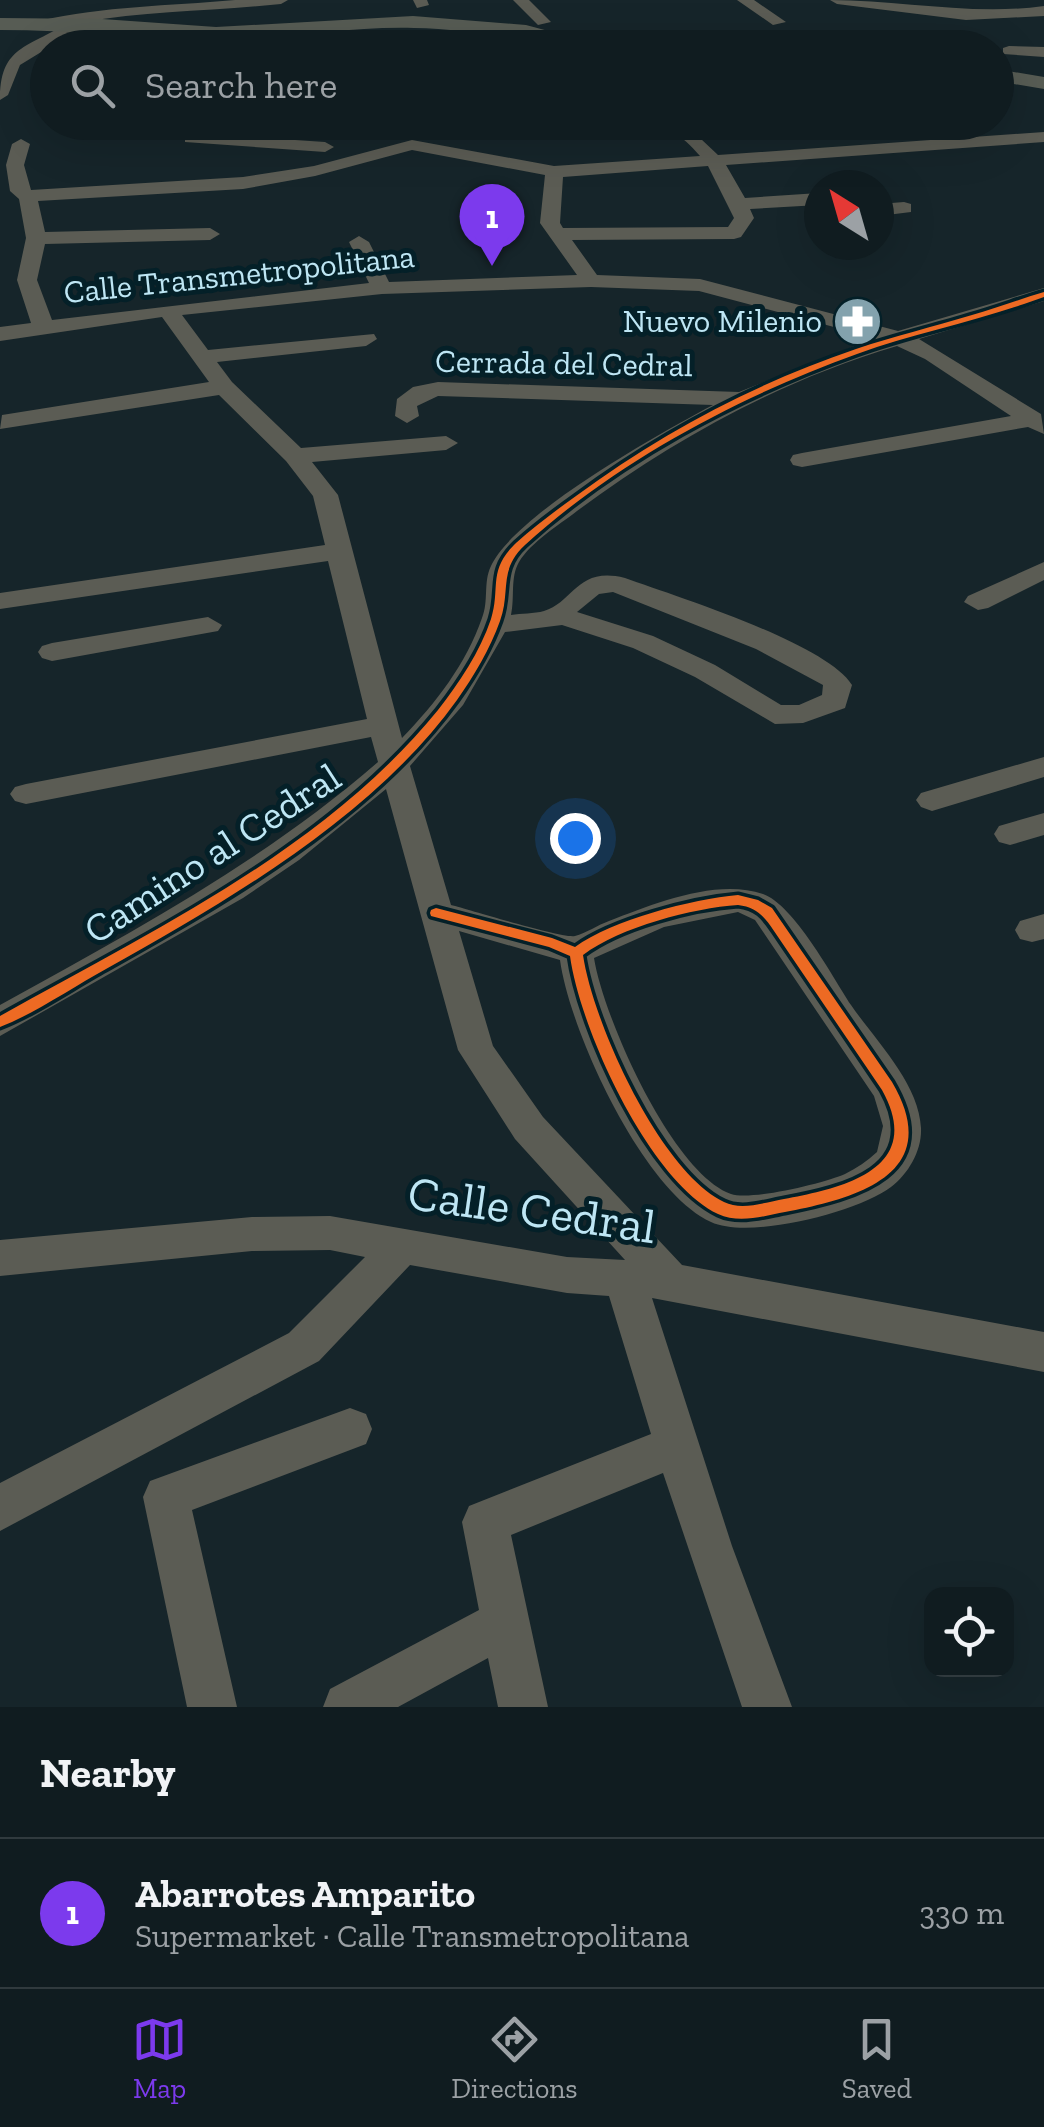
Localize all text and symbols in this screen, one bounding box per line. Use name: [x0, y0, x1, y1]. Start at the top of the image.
search box: [30, 30, 1014, 140]
icon: search: [65, 58, 120, 113]
text: Search here: [145, 62, 337, 108]
north arrow: [804, 170, 894, 260]
pin: 1: [460, 184, 524, 266]
street label: Calle Transmetropolitana: [62, 237, 416, 311]
pharmacy icon: Nuevo Milenio: [831, 295, 883, 347]
place label: Nuevo Milenio: [623, 302, 822, 340]
street label: Cerrada del Cedral: [435, 342, 693, 384]
street label: Camino al Cedral: [75, 752, 349, 954]
your location: [550, 813, 601, 864]
street label: Calle Cedral: [405, 1164, 659, 1255]
map controls: [924, 1587, 1014, 1677]
button: locate: [924, 1587, 1014, 1677]
text: Nearby: [40, 1747, 176, 1798]
text: Abarrotes Amparito: [135, 1871, 475, 1917]
text: 1: [66, 1894, 79, 1932]
text: 330 m: [919, 1894, 1004, 1932]
text: Supermarket · Calle Transmetropolitana: [135, 1917, 689, 1955]
tab: Map: [132, 2012, 187, 2105]
tab: Directions: [451, 2012, 578, 2105]
tab: Saved: [842, 2012, 912, 2105]

